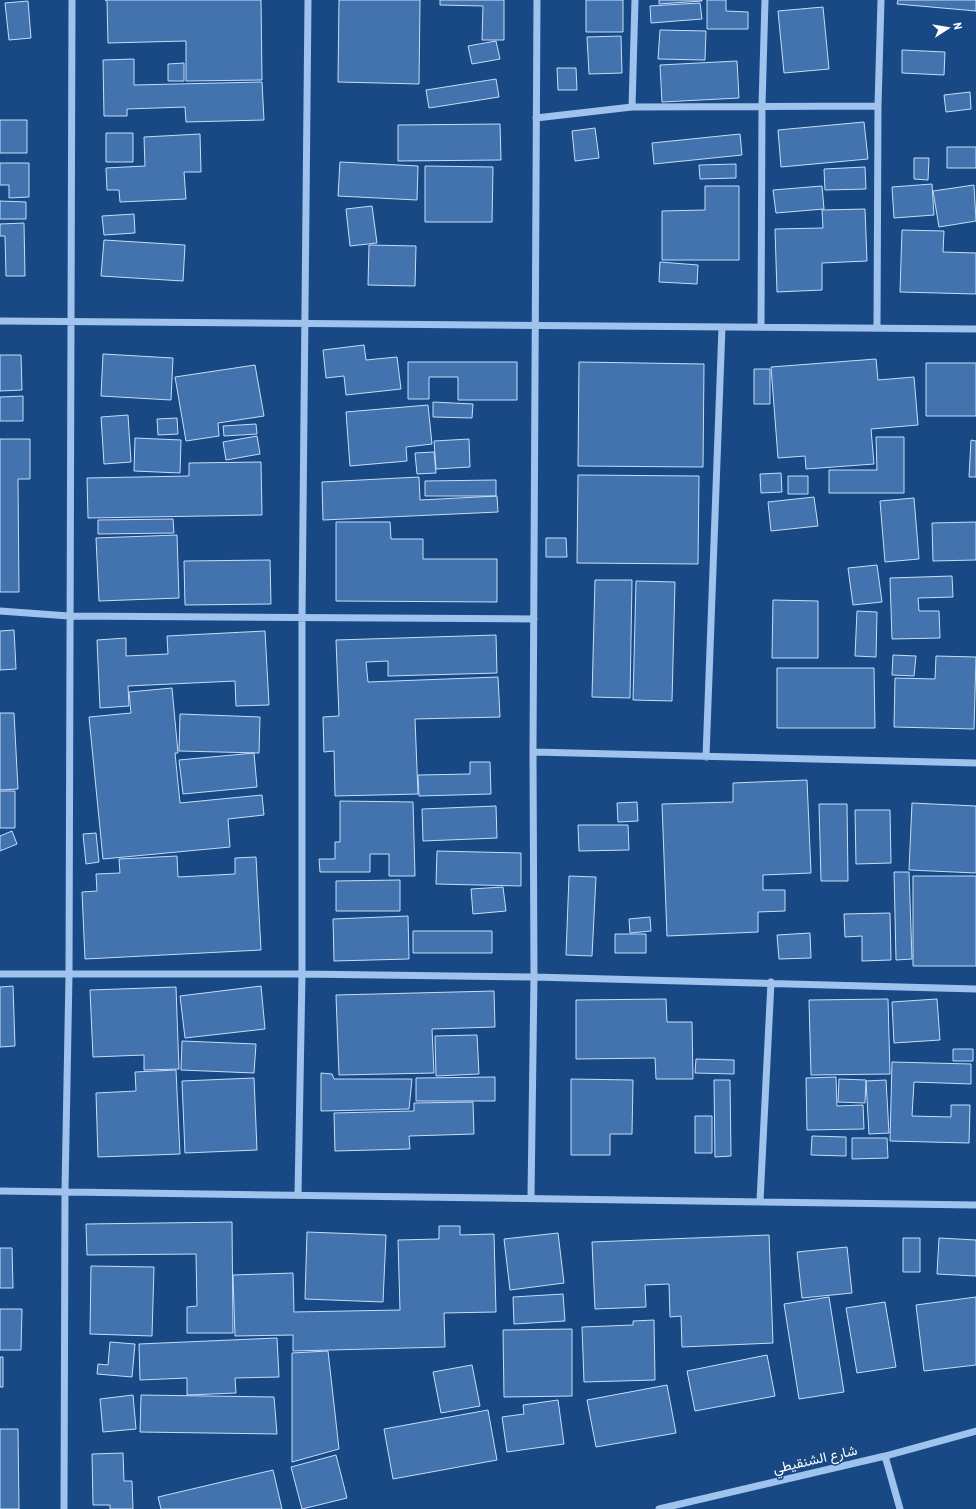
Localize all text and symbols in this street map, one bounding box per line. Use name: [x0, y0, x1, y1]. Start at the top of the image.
north arrow: [928, 8, 968, 48]
text: N: [950, 21, 964, 31]
street label: شارع الشنقيطي: [771, 1442, 859, 1480]

